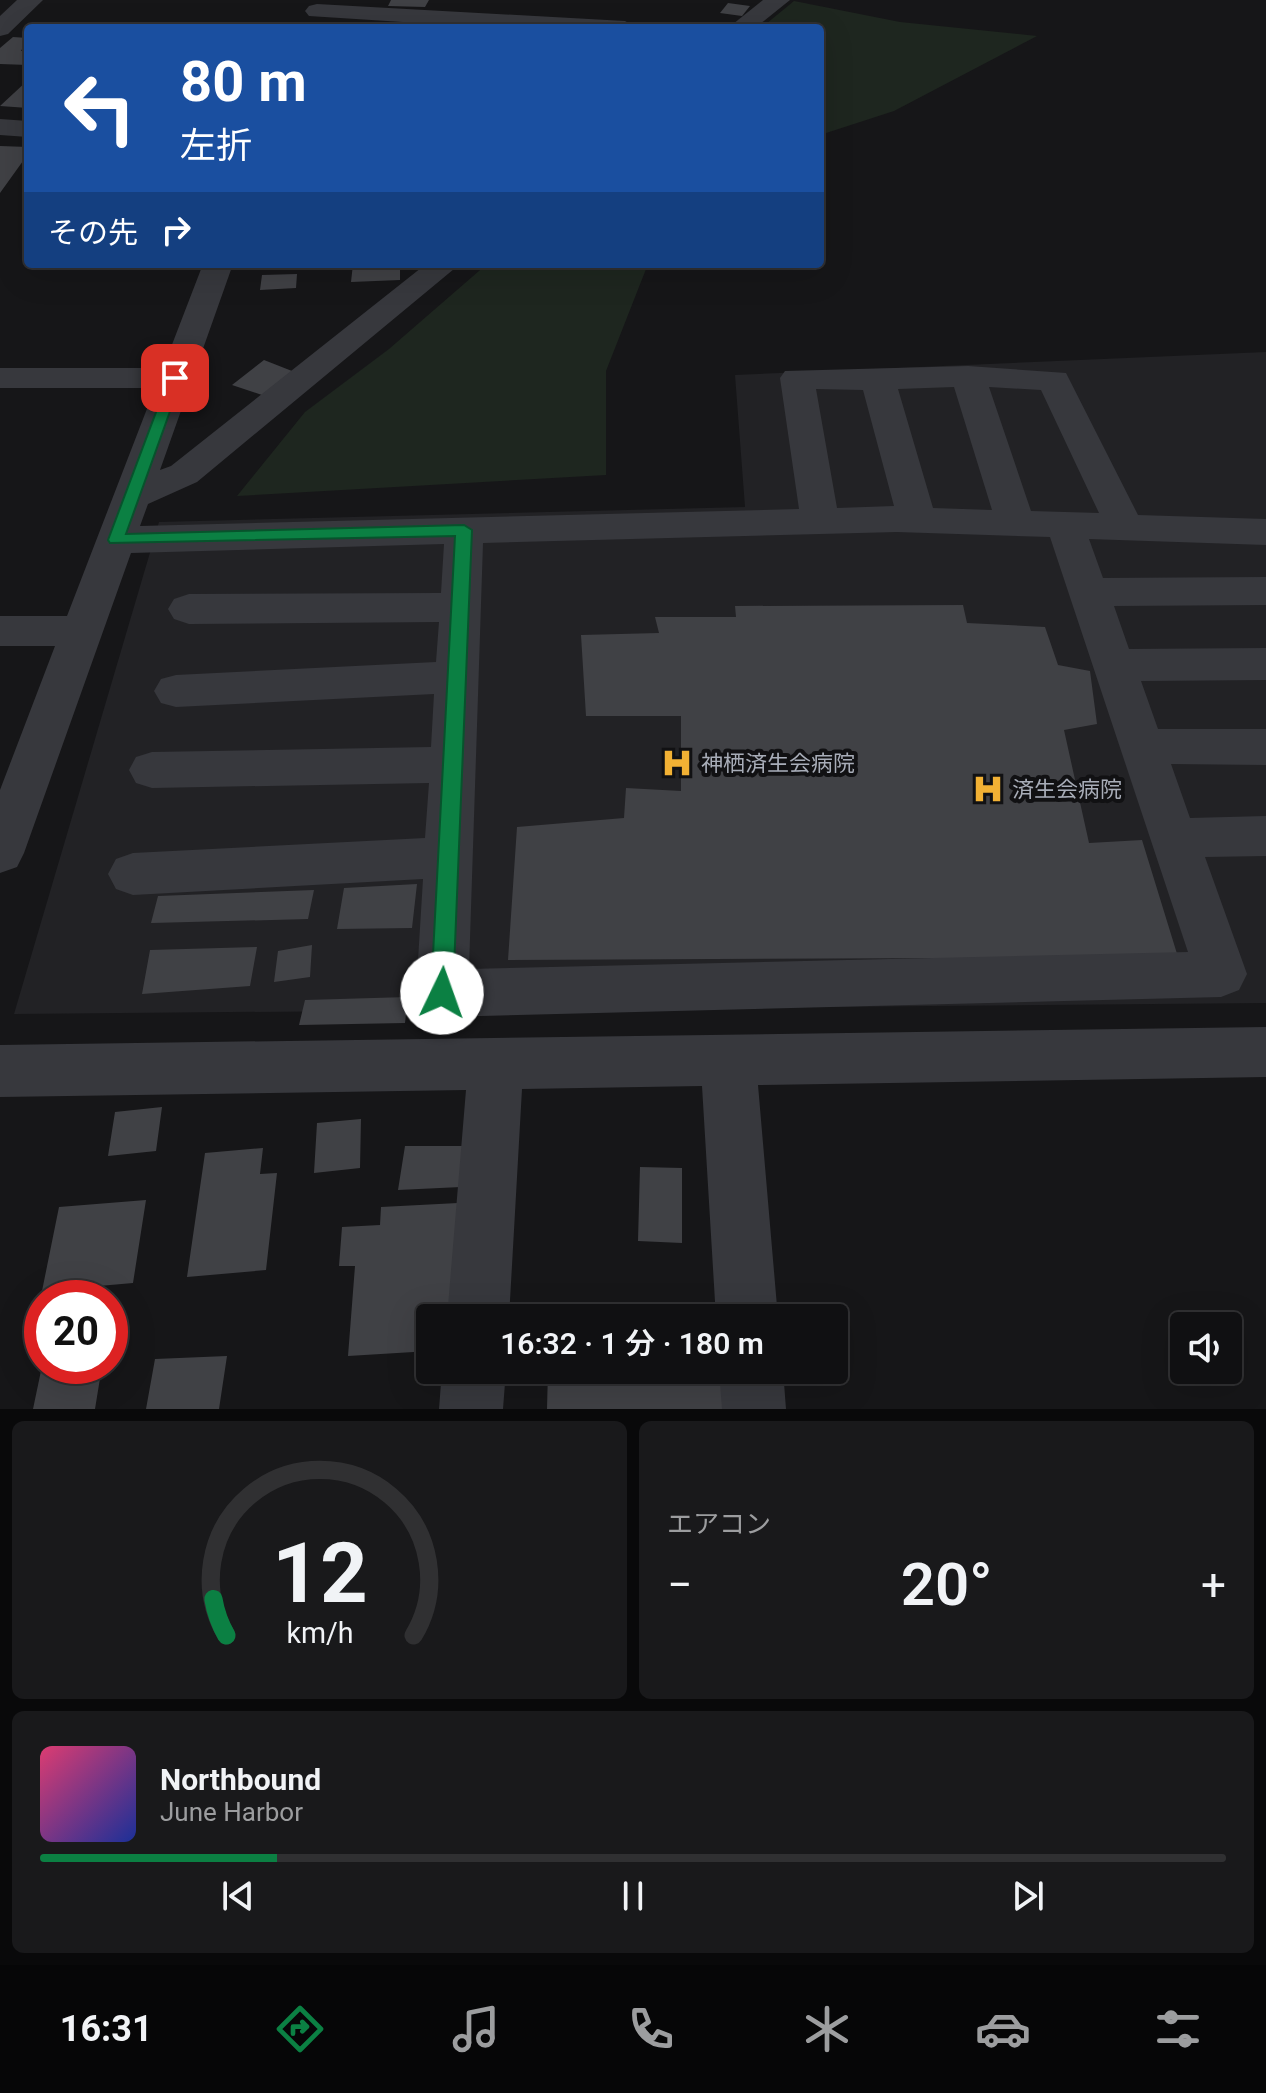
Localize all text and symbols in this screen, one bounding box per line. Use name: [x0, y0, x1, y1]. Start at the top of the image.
text: 80 m: [180, 49, 307, 115]
icon: left: [48, 56, 152, 160]
text: 左折: [180, 125, 252, 167]
icon: right: [154, 208, 198, 252]
text: その先: [48, 215, 138, 250]
pin: [141, 344, 209, 412]
icon: arrive: [153, 356, 197, 400]
hospital icon: 神栖済生会病院: [660, 746, 694, 780]
place label: 神栖済生会病院: [701, 751, 855, 776]
hospital icon: 済生会病院: [971, 772, 1005, 806]
place label: 済生会病院: [1012, 777, 1122, 802]
position arrow: [400, 951, 484, 1035]
speed limit sign: 20: [24, 1280, 128, 1384]
map controls: [1170, 1312, 1242, 1384]
button: sound: [1170, 1312, 1242, 1384]
text: 16:32 · 1 分 · 180 m: [500, 1326, 764, 1361]
text: エアコン: [667, 1509, 771, 1539]
text: 12: [272, 1525, 367, 1622]
text: 20°: [901, 1549, 992, 1620]
text: −: [667, 1559, 692, 1611]
text: +: [1201, 1559, 1226, 1611]
text: km/h: [286, 1616, 353, 1650]
text: Northbound: [160, 1762, 321, 1797]
text: June Harbor: [160, 1797, 303, 1827]
icon: previous: [216, 1874, 260, 1918]
icon: pause: [611, 1874, 655, 1918]
icon: next: [1006, 1874, 1050, 1918]
icon: directions: [272, 2001, 328, 2057]
icon: music: [448, 2001, 504, 2057]
icon: phone: [623, 2001, 679, 2057]
icon: climate: [799, 2001, 855, 2057]
icon: car: [975, 2001, 1031, 2057]
icon: filters: [1150, 2001, 1206, 2057]
text: 16:31: [60, 2008, 153, 2050]

